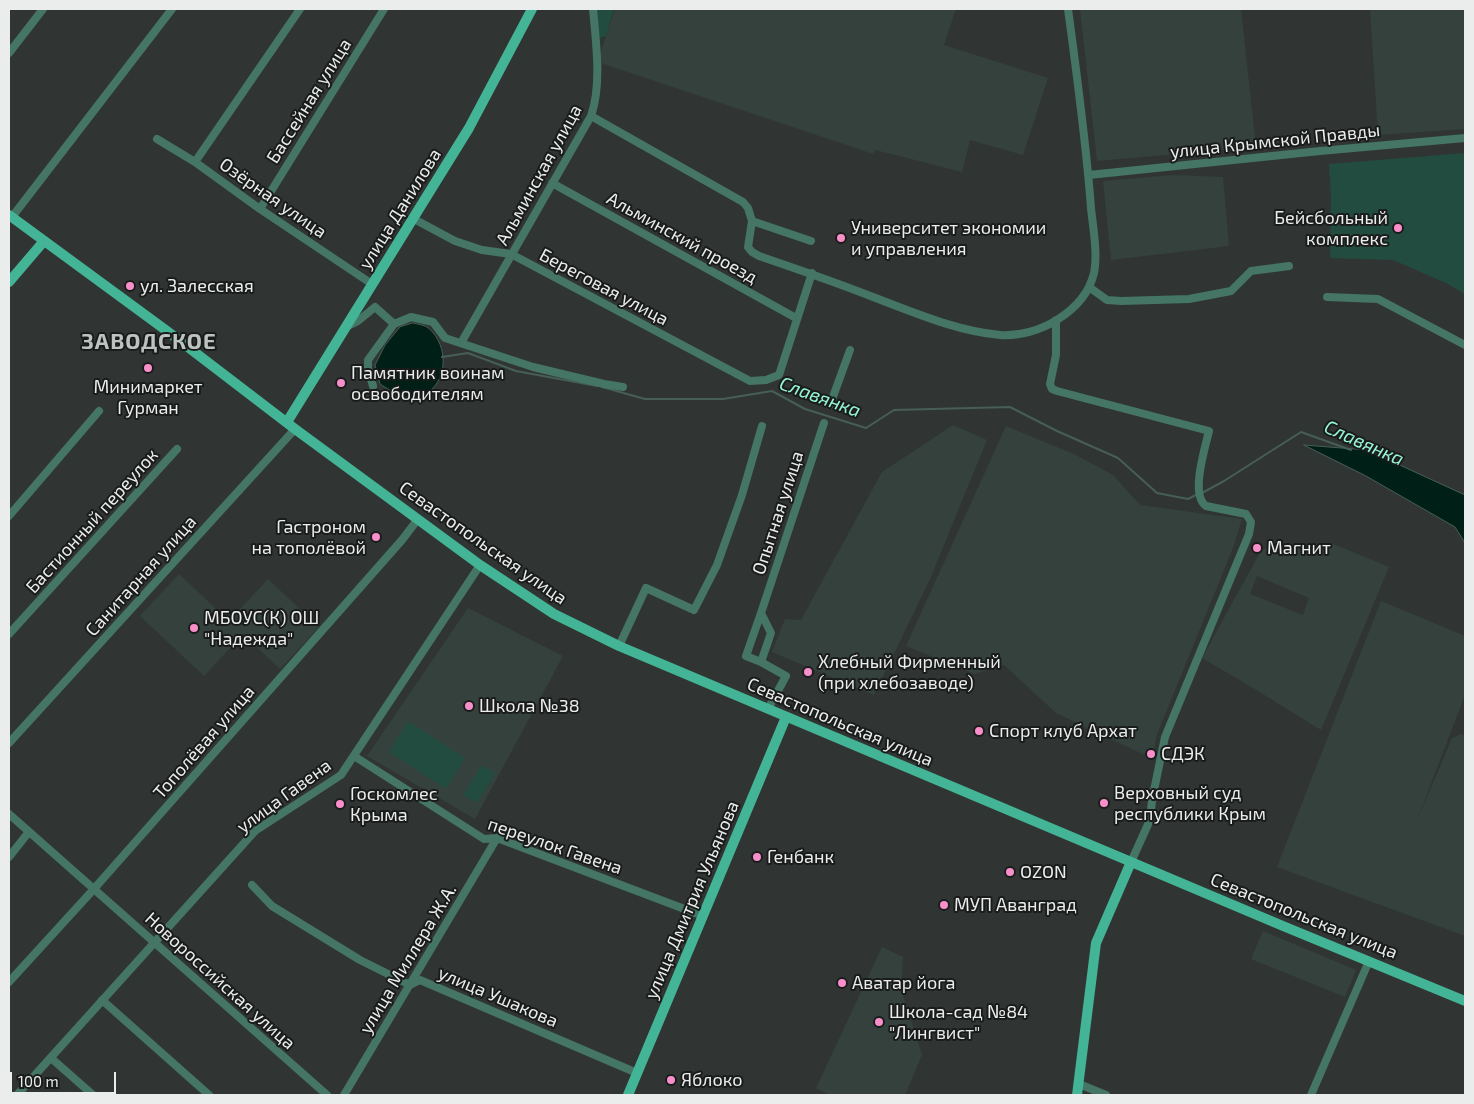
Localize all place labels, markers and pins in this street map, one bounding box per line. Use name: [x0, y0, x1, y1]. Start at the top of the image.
place label: Бейсбольный комплекс: [1274, 207, 1388, 250]
place label: Университет экономии и управления: [851, 217, 1046, 260]
marker: Бейсбольный комплекс: [1392, 222, 1404, 234]
marker: Университет экономии и управления: [835, 232, 847, 244]
place label: ул. Залесская: [140, 275, 254, 297]
marker: ул. Залесская: [124, 280, 136, 292]
marker: Минимаркет Гурман: [142, 362, 154, 374]
place label: Памятник воинам освободителям: [351, 362, 504, 404]
place label: Минимаркет Гурман: [93, 376, 203, 418]
marker: Памятник воинам освободителям: [335, 377, 347, 389]
place label: Гастроном на тополёвой: [252, 516, 366, 558]
marker: Гастроном на тополёвой: [370, 531, 382, 543]
place label: Магнит: [1267, 537, 1331, 559]
marker: Магнит: [1251, 542, 1263, 554]
place label: МБОУС(К) ОШ "Надежда": [204, 607, 319, 650]
marker: МБОУС(К) ОШ "Надежда": [188, 622, 200, 634]
place label: Хлебный Фирменный (при хлебозаводе): [818, 651, 1001, 694]
marker: Хлебный Фирменный (при хлебозаводе): [802, 666, 814, 678]
place label: Школа №38: [479, 695, 580, 717]
marker: Школа №38: [463, 700, 475, 712]
place label: Спорт клуб Архат: [989, 720, 1137, 742]
marker: Спорт клуб Архат: [973, 725, 985, 737]
place label: СДЭК: [1161, 743, 1205, 765]
marker: СДЭК: [1145, 748, 1157, 760]
place label: Верховный суд республики Крым: [1114, 782, 1266, 824]
place label: Госкомлес Крыма: [350, 783, 438, 826]
marker: Верховный суд республики Крым: [1098, 797, 1110, 809]
marker: Госкомлес Крыма: [334, 798, 346, 810]
place label: Генбанк: [767, 846, 834, 868]
marker: Генбанк: [751, 851, 763, 863]
place label: OZON: [1020, 861, 1067, 883]
marker: OZON: [1004, 866, 1016, 878]
place label: МУП Аванград: [954, 894, 1077, 916]
marker: МУП Аванград: [938, 899, 950, 911]
place label: Аватар йога: [852, 972, 955, 994]
marker: Аватар йога: [836, 977, 848, 989]
place label: Школа-сад №84 "Лингвист": [889, 1001, 1028, 1044]
marker: Школа-сад №84 "Лингвист": [873, 1016, 885, 1028]
place label: Яблоко: [681, 1069, 743, 1091]
marker: Яблоко: [665, 1074, 677, 1086]

